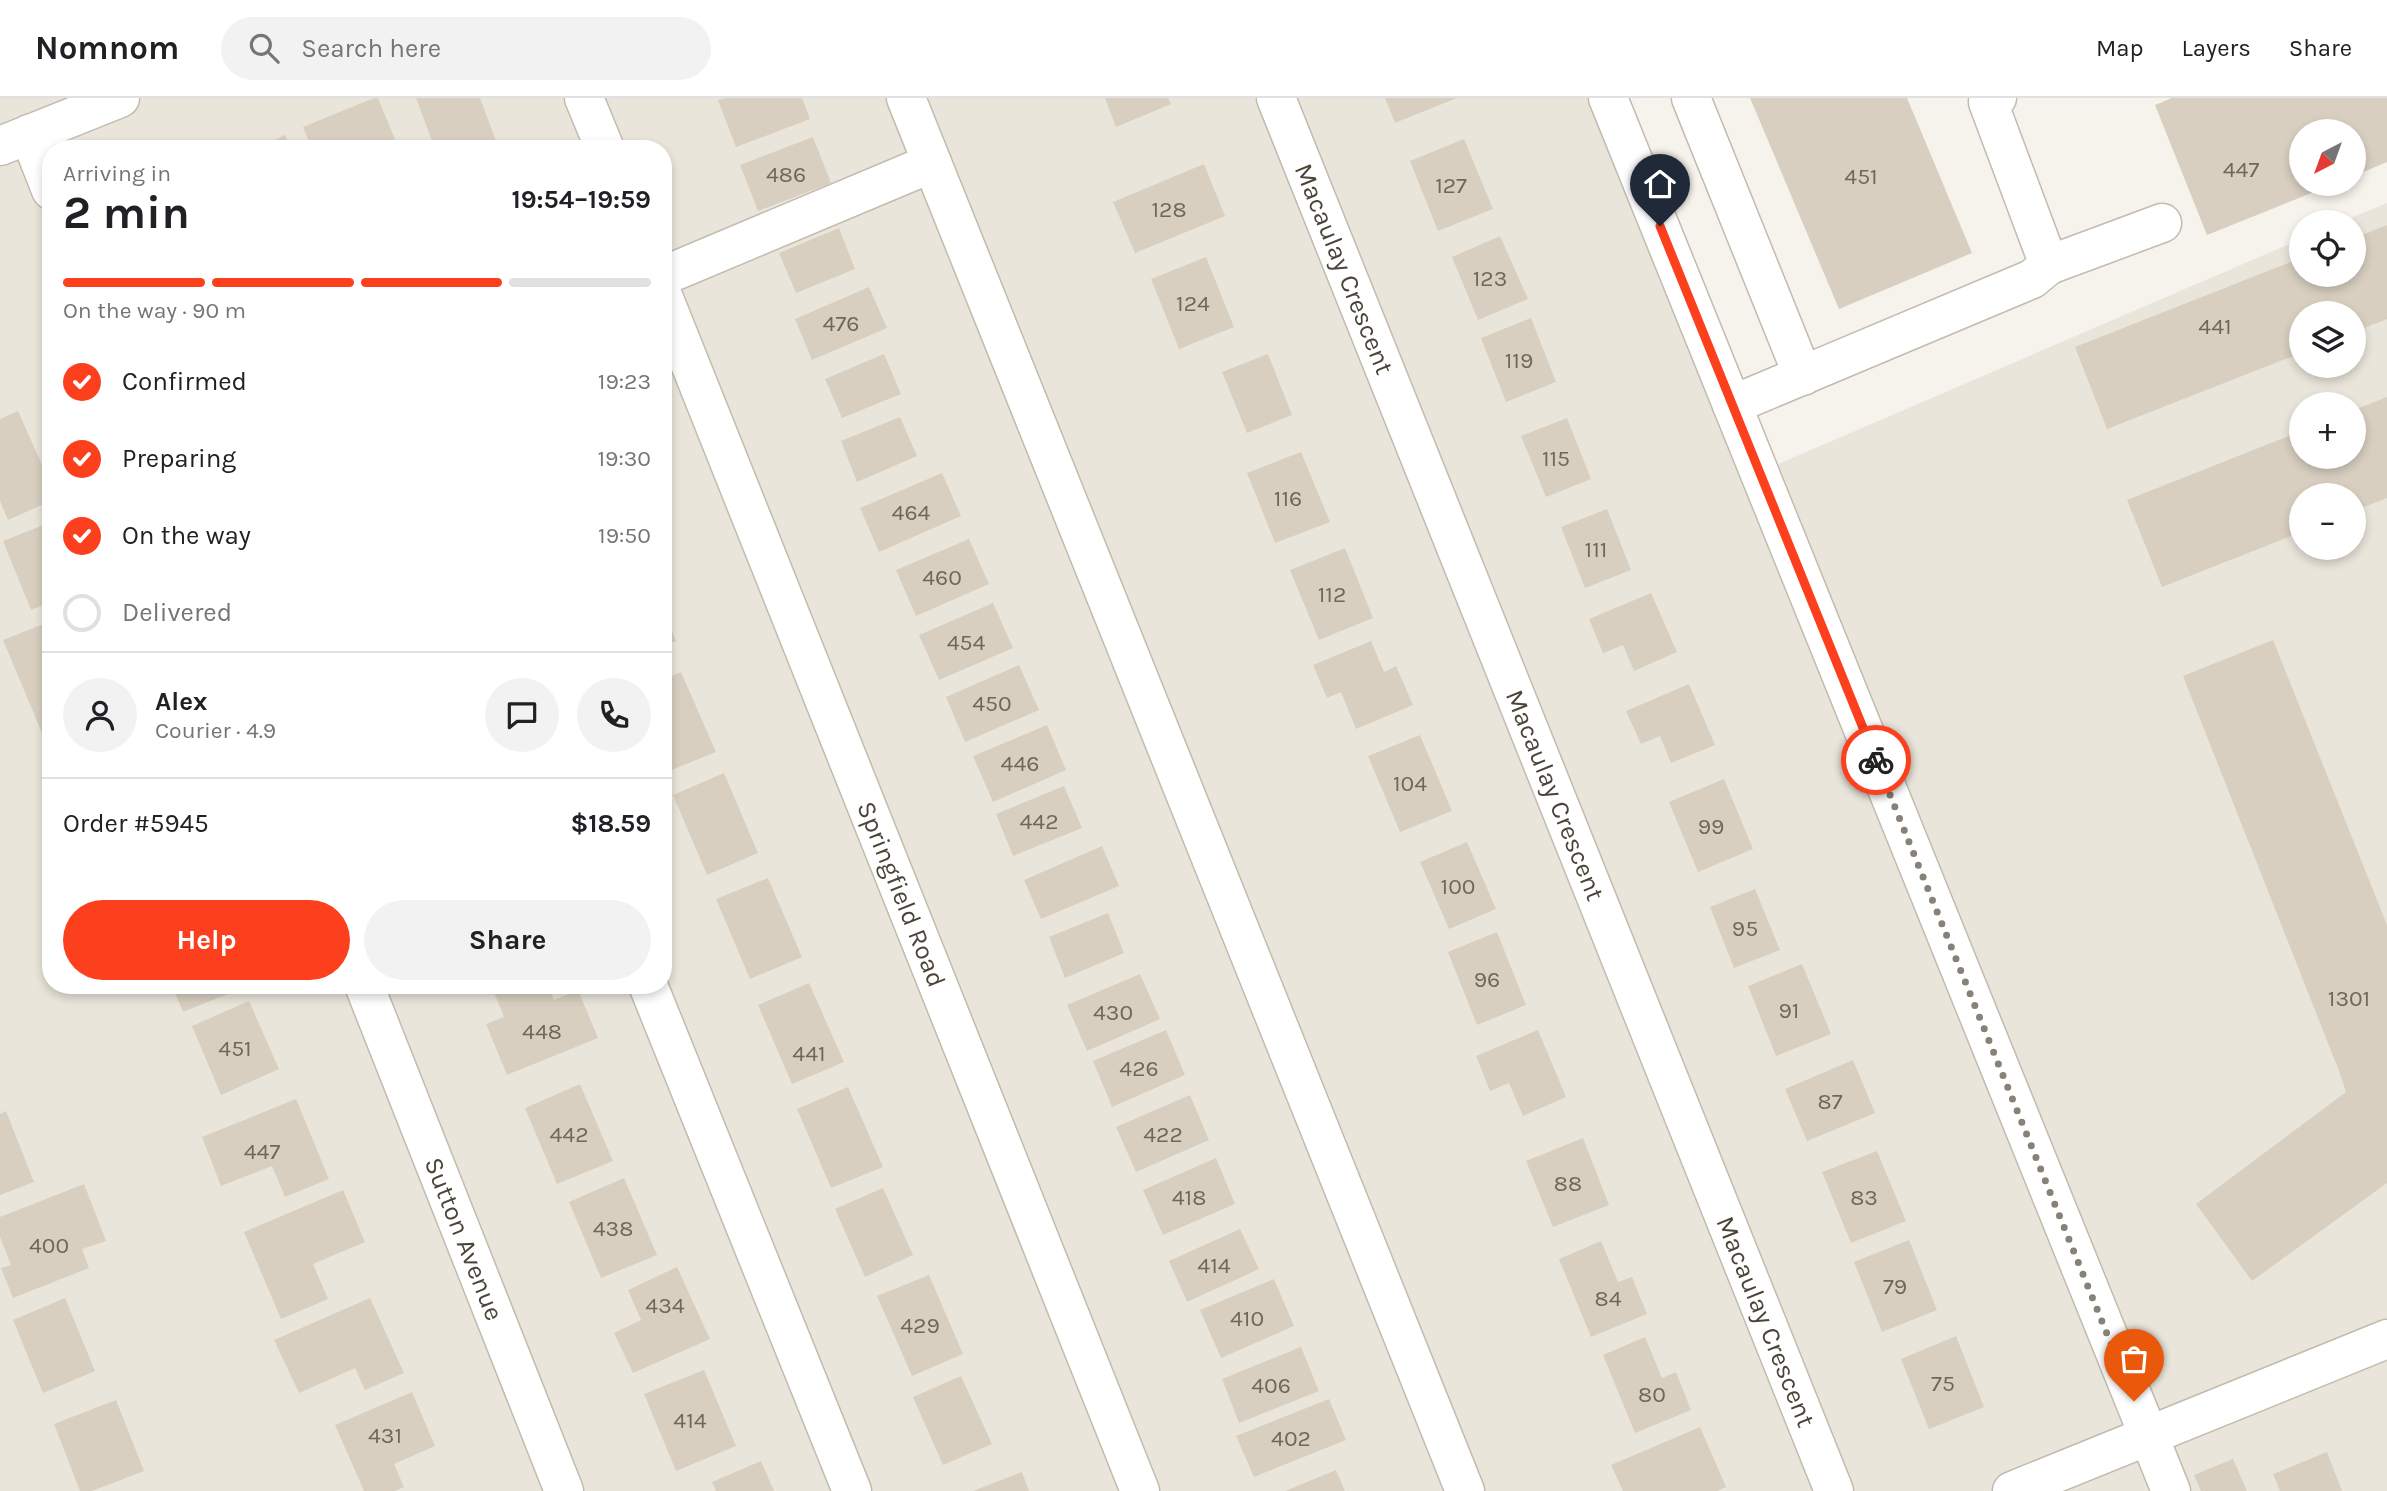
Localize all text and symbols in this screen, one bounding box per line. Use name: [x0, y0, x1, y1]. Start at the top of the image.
search box: [221, 17, 711, 80]
text: Nomnom: [35, 29, 179, 67]
icon: search: [245, 29, 283, 67]
text: Search here: [301, 33, 441, 64]
text: Map: [2096, 34, 2144, 62]
text: Layers: [2182, 34, 2251, 62]
text: Share: [2289, 34, 2352, 62]
north arrow: [2289, 119, 2366, 196]
map controls: [2289, 119, 2366, 560]
pin: [1630, 154, 1690, 226]
house number: 447: [2223, 156, 2259, 183]
street label: Macaulay Crescent: [1288, 159, 1401, 379]
text: Arriving in: [63, 160, 171, 187]
house number: 486: [766, 161, 806, 188]
house number: 451: [1844, 163, 1878, 190]
icon: home: [1641, 165, 1679, 203]
house number: 127: [1435, 172, 1467, 199]
text: 19:54–19:59: [511, 184, 651, 215]
text: 2 min: [63, 186, 190, 240]
house number: 128: [1151, 196, 1187, 223]
button: locate: [2289, 210, 2366, 287]
house number: 123: [1473, 265, 1507, 292]
house number: 124: [1176, 290, 1210, 317]
text: On the way · 90 m: [63, 297, 246, 324]
button: layers: [2289, 301, 2366, 378]
house number: 476: [823, 310, 859, 337]
house number: 441: [2198, 313, 2232, 340]
house number: 119: [1505, 347, 1533, 374]
icon: check: [63, 363, 101, 401]
text: Confirmed: [122, 366, 247, 397]
text: 19:23: [598, 368, 651, 395]
button: +: [2289, 392, 2366, 469]
icon: check: [63, 440, 101, 478]
text: Preparing: [122, 443, 236, 474]
text: 19:30: [598, 445, 651, 472]
house number: 115: [1542, 445, 1570, 472]
button: −: [2289, 483, 2366, 560]
house number: 116: [1274, 485, 1302, 512]
house number: 464: [892, 499, 931, 526]
icon: check: [63, 517, 101, 555]
text: On the way: [122, 520, 251, 551]
text: 19:50: [598, 522, 651, 549]
house number: 111: [1585, 536, 1607, 563]
house number: 460: [922, 564, 962, 591]
house number: 112: [1318, 581, 1346, 608]
text: Delivered: [122, 597, 232, 628]
house number: 454: [947, 629, 985, 656]
button: person: [63, 678, 137, 752]
button: chat: [485, 678, 559, 752]
button: phone: [577, 678, 651, 752]
street label: Macaulay Crescent: [1499, 685, 1611, 905]
text: Alex: [155, 686, 207, 717]
house number: 450: [972, 690, 1012, 717]
text: Courier · 4.9: [155, 717, 276, 744]
courier: [1841, 725, 1911, 795]
icon: bike: [1857, 741, 1895, 779]
house number: 446: [1001, 750, 1039, 777]
house number: 104: [1393, 770, 1427, 797]
street label: Springfield Road: [851, 797, 953, 991]
text: Order #5945: [63, 808, 209, 839]
text: $18.59: [570, 808, 651, 839]
house number: 442: [1019, 808, 1059, 835]
house number: 99: [1698, 813, 1724, 840]
house number: 100: [1441, 873, 1475, 900]
button: Help: [63, 900, 350, 980]
button: Share: [364, 900, 651, 980]
house number: 95: [1732, 915, 1758, 942]
house number: 96: [1474, 966, 1500, 993]
house number: 1301: [2328, 985, 2370, 1012]
house number: 91: [1779, 997, 1799, 1024]
house number: 430: [1093, 999, 1133, 1026]
house number: 448: [522, 1018, 562, 1045]
house number: 451: [218, 1035, 252, 1062]
house number: 441: [792, 1040, 826, 1067]
house number: 426: [1119, 1055, 1159, 1082]
house number: 87: [1818, 1088, 1843, 1115]
house number: 442: [549, 1121, 589, 1148]
house number: 422: [1143, 1121, 1183, 1148]
house number: 447: [244, 1138, 280, 1165]
street label: Sutton Avenue: [418, 1153, 511, 1325]
house number: 88: [1554, 1170, 1582, 1197]
house number: 418: [1172, 1184, 1206, 1211]
house number: 83: [1850, 1184, 1878, 1211]
street label: Macaulay Crescent: [1710, 1212, 1822, 1432]
house number: 438: [593, 1215, 633, 1242]
house number: 400: [29, 1232, 69, 1259]
house number: 414: [1197, 1252, 1231, 1279]
house number: 79: [1883, 1273, 1907, 1300]
house number: 84: [1595, 1285, 1622, 1312]
house number: 434: [645, 1292, 685, 1319]
house number: 410: [1230, 1305, 1264, 1332]
house number: 429: [900, 1312, 940, 1339]
pin: [2104, 1329, 2164, 1401]
icon: bag: [2115, 1340, 2153, 1378]
house number: 75: [1931, 1370, 1955, 1397]
house number: 406: [1251, 1372, 1291, 1399]
house number: 80: [1638, 1381, 1666, 1408]
house number: 414: [673, 1407, 707, 1434]
house number: 431: [368, 1422, 402, 1449]
house number: 402: [1271, 1425, 1311, 1452]

